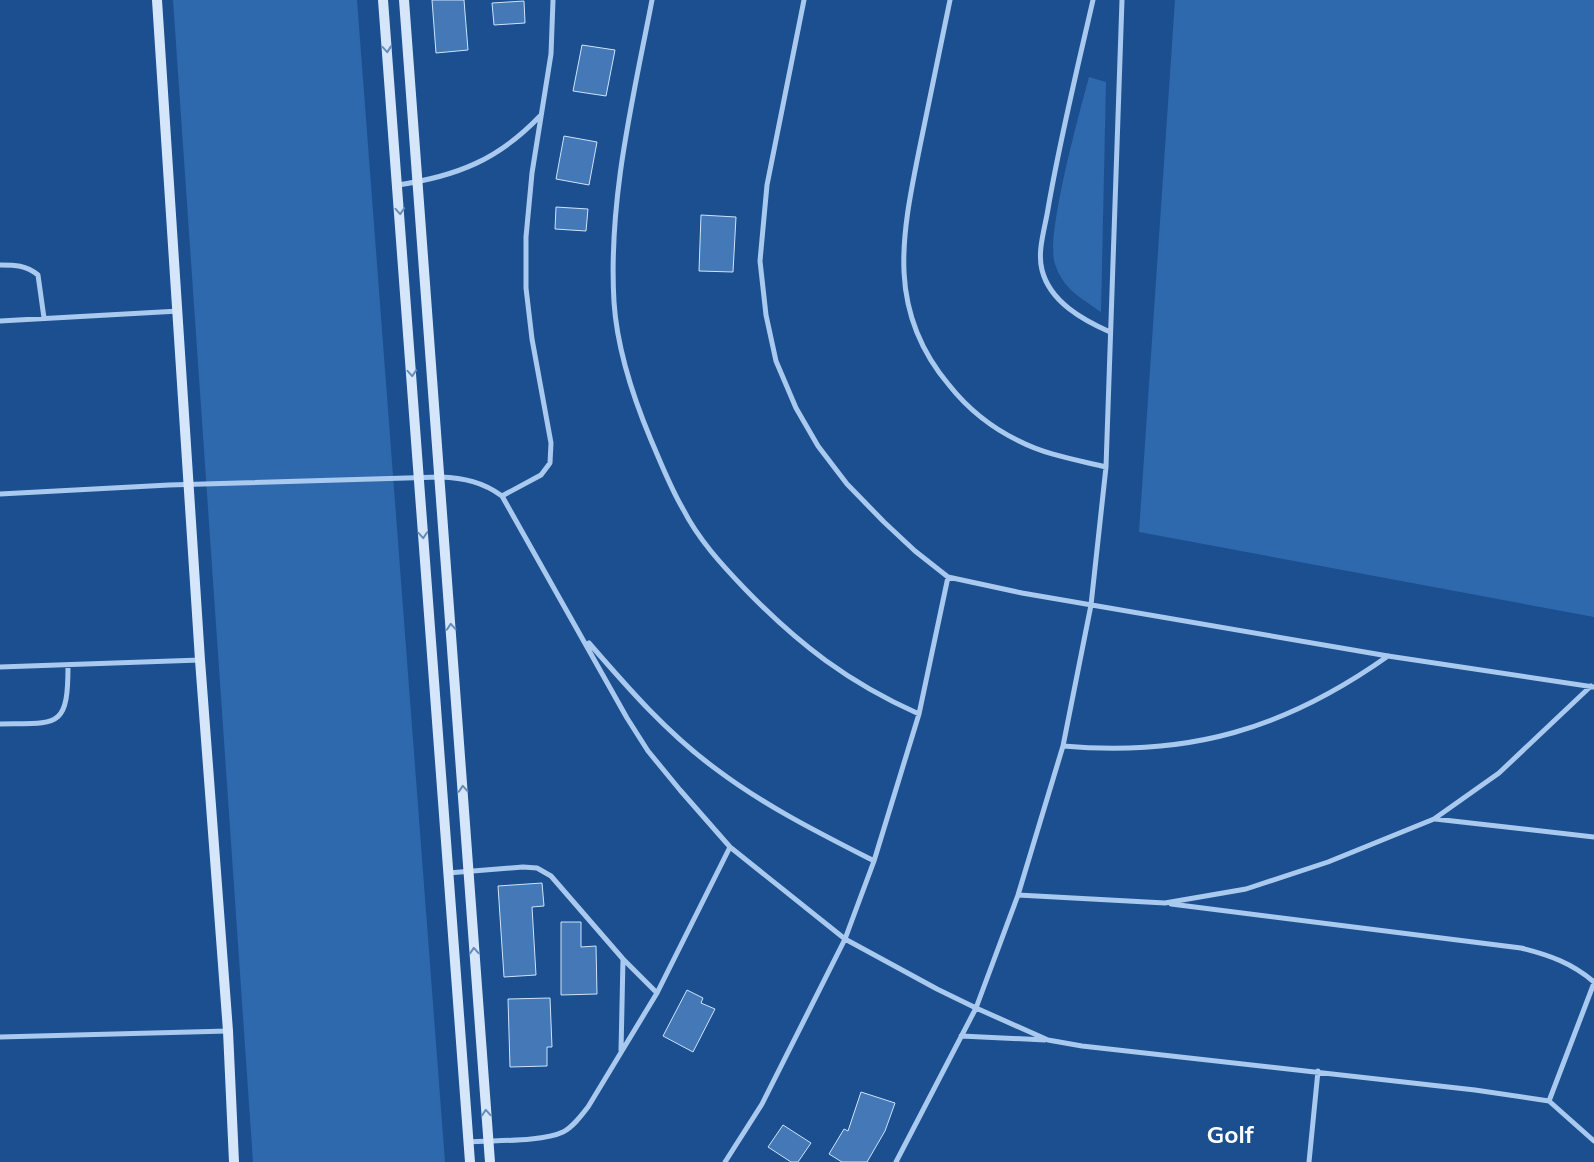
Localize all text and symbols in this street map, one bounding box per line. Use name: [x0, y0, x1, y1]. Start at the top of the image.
one-way arrow: [381, 45, 392, 53]
one-way arrow: [394, 207, 405, 215]
one-way arrow: [406, 369, 417, 377]
one-way arrow: [418, 531, 429, 539]
one-way arrow: [445, 623, 456, 631]
one-way arrow: [457, 785, 468, 793]
one-way arrow: [469, 947, 480, 955]
one-way arrow: [481, 1109, 492, 1117]
district label: Golf: [1206, 1119, 1255, 1149]

